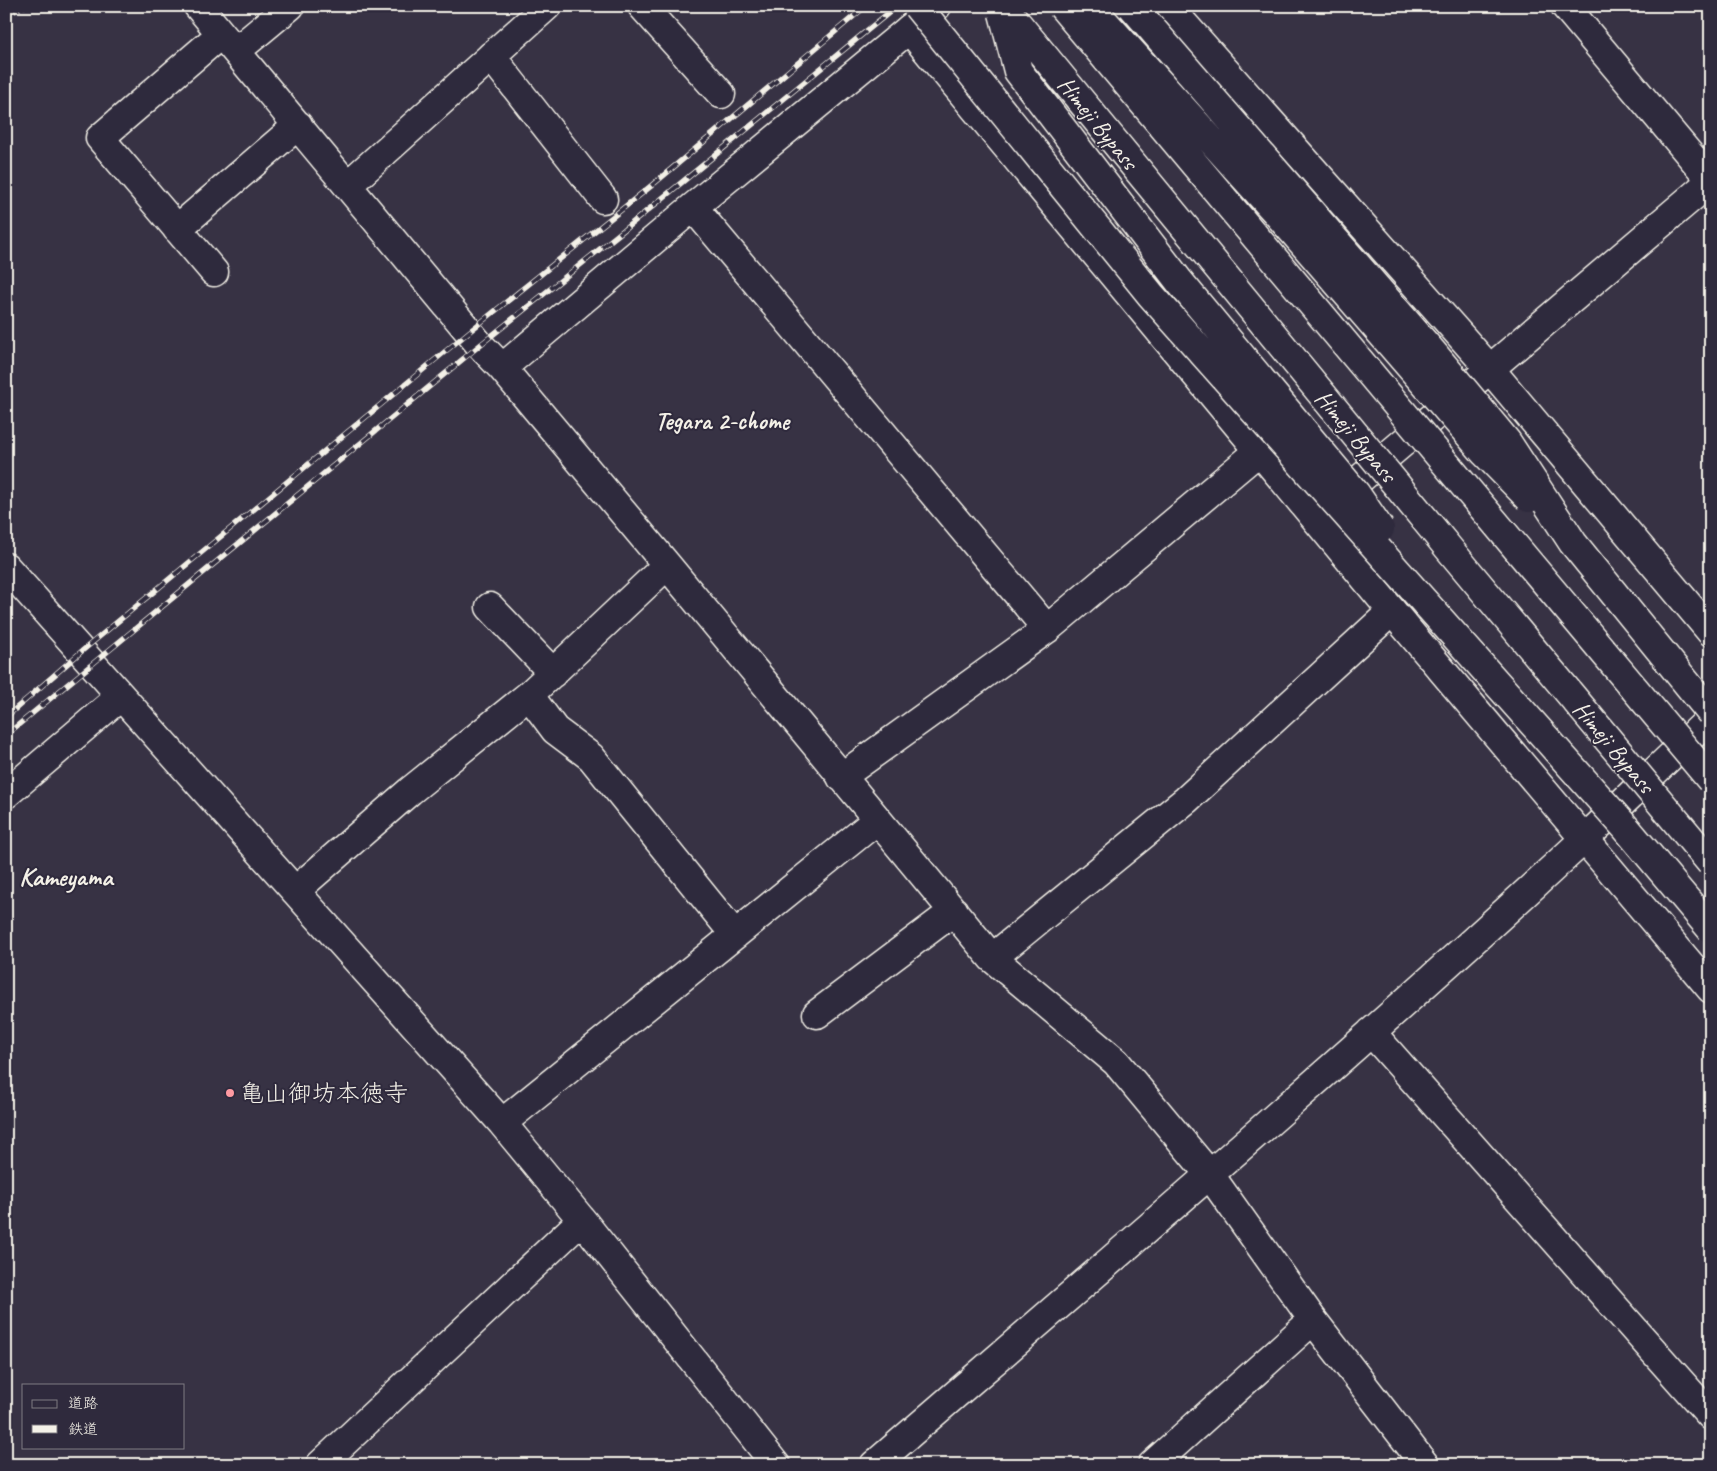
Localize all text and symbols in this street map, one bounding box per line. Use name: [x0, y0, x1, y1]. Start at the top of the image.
street label: Himeji Bypass: [1051, 70, 1146, 177]
street label: Himeji Bypass: [1309, 384, 1404, 490]
district label: Tegara 2-chome: [655, 405, 791, 437]
street label: Himeji Bypass: [1567, 695, 1662, 801]
district label: Kameyama: [19, 860, 115, 893]
place label: 亀山御坊本徳寺: [240, 1078, 408, 1108]
marker: 亀山御坊本徳寺: [224, 1087, 236, 1099]
legend: [22, 1384, 185, 1448]
text: 道路: [68, 1394, 98, 1413]
text: 鉄道: [68, 1420, 98, 1439]

